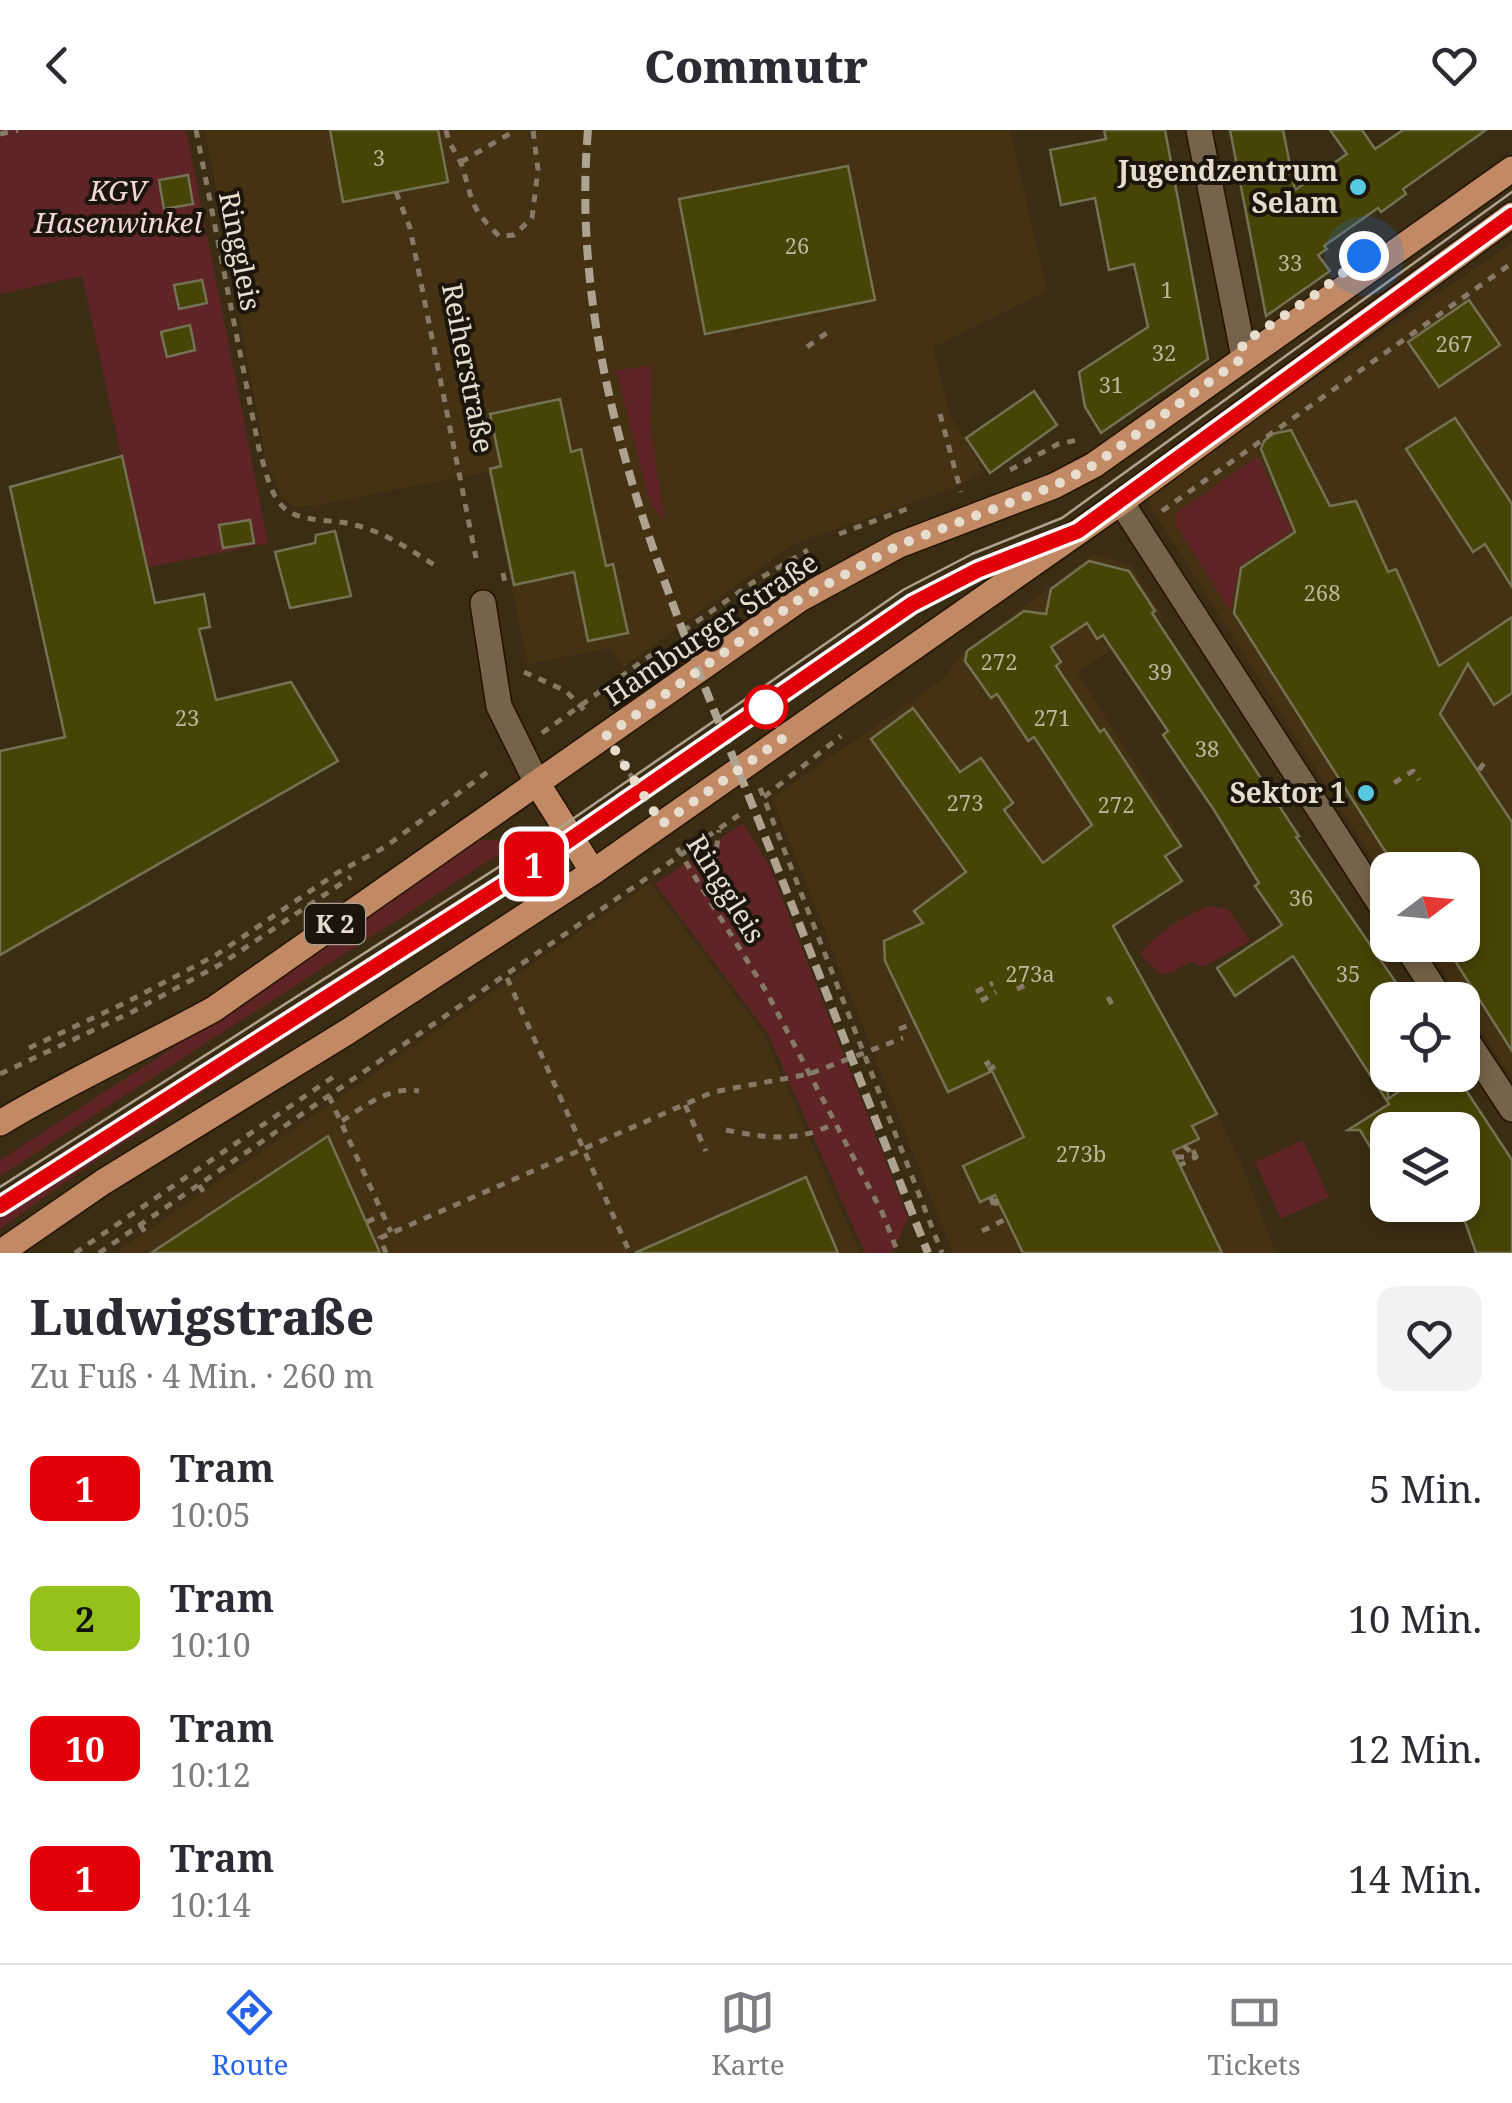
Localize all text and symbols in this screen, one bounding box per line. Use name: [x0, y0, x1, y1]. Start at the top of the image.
text: Commutr: [644, 35, 868, 96]
icon: back: [30, 38, 85, 93]
icon: heart: [1427, 38, 1482, 93]
house number: 3: [373, 142, 385, 172]
place label: Jugendzentrum Selam: [1117, 151, 1338, 221]
park label: KGV Hasenwinkel: [33, 171, 202, 241]
marker: Jugendzentrum Selam: [1347, 176, 1369, 198]
street label: Ringgleis: [211, 188, 271, 314]
house number: 26: [785, 230, 809, 260]
your location: [1339, 231, 1389, 281]
house number: 33: [1278, 247, 1302, 277]
house number: 1: [1161, 274, 1173, 304]
street label: Reiherstraße: [434, 280, 504, 456]
house number: 267: [1436, 328, 1472, 358]
house number: 32: [1152, 337, 1176, 367]
house number: 31: [1099, 369, 1123, 399]
street label: Hamburger Straße: [596, 543, 825, 714]
house number: 268: [1304, 577, 1340, 607]
house number: 272: [981, 646, 1017, 676]
house number: 39: [1148, 656, 1172, 686]
unlabelled marker: [745, 686, 787, 728]
house number: 23: [175, 702, 199, 732]
house number: 271: [1034, 702, 1070, 732]
house number: 38: [1195, 733, 1219, 763]
place label: Sektor 1: [1230, 773, 1346, 811]
marker: Sektor 1: [1355, 782, 1377, 804]
house number: 273: [947, 787, 983, 817]
house number: 272: [1098, 789, 1134, 819]
street label: Ringgleis: [679, 827, 775, 950]
line badge: 1: [502, 832, 566, 896]
text: 1: [524, 841, 544, 888]
north arrow: [1370, 852, 1480, 962]
map controls: [1370, 852, 1480, 1222]
house number: 36: [1289, 882, 1313, 912]
road number: K 2: [305, 904, 365, 944]
house number: 273a: [1005, 958, 1055, 988]
house number: 35: [1336, 958, 1360, 988]
button: locate: [1370, 982, 1480, 1092]
button: layers: [1370, 1112, 1480, 1222]
house number: 273b: [1056, 1138, 1106, 1168]
text: Ludwigstraße: [30, 1284, 374, 1349]
button: heart: [1377, 1286, 1482, 1391]
text: Zu Fuß · 4 Min. · 260 m: [30, 1354, 374, 1397]
text: Tram: [170, 1441, 274, 1493]
text: 5 Min.: [1369, 1462, 1482, 1514]
text: 1: [75, 1465, 95, 1512]
text: 10:05: [170, 1493, 251, 1536]
text: Tram: [170, 1571, 274, 1623]
text: 10 Min.: [1348, 1592, 1482, 1644]
text: 2: [75, 1595, 95, 1642]
text: 10:10: [170, 1623, 251, 1666]
text: Tram: [170, 1701, 274, 1753]
text: 12 Min.: [1348, 1722, 1482, 1774]
text: 10: [65, 1725, 105, 1772]
text: 10:12: [170, 1753, 251, 1796]
text: Tram: [170, 1831, 274, 1883]
text: 14 Min.: [1348, 1852, 1482, 1904]
text: 1: [75, 1855, 95, 1902]
text: 10:14: [170, 1883, 251, 1926]
tab: Route: [211, 1985, 289, 2083]
tab: Karte: [711, 1985, 785, 2083]
tab: Tickets: [1207, 1985, 1301, 2083]

